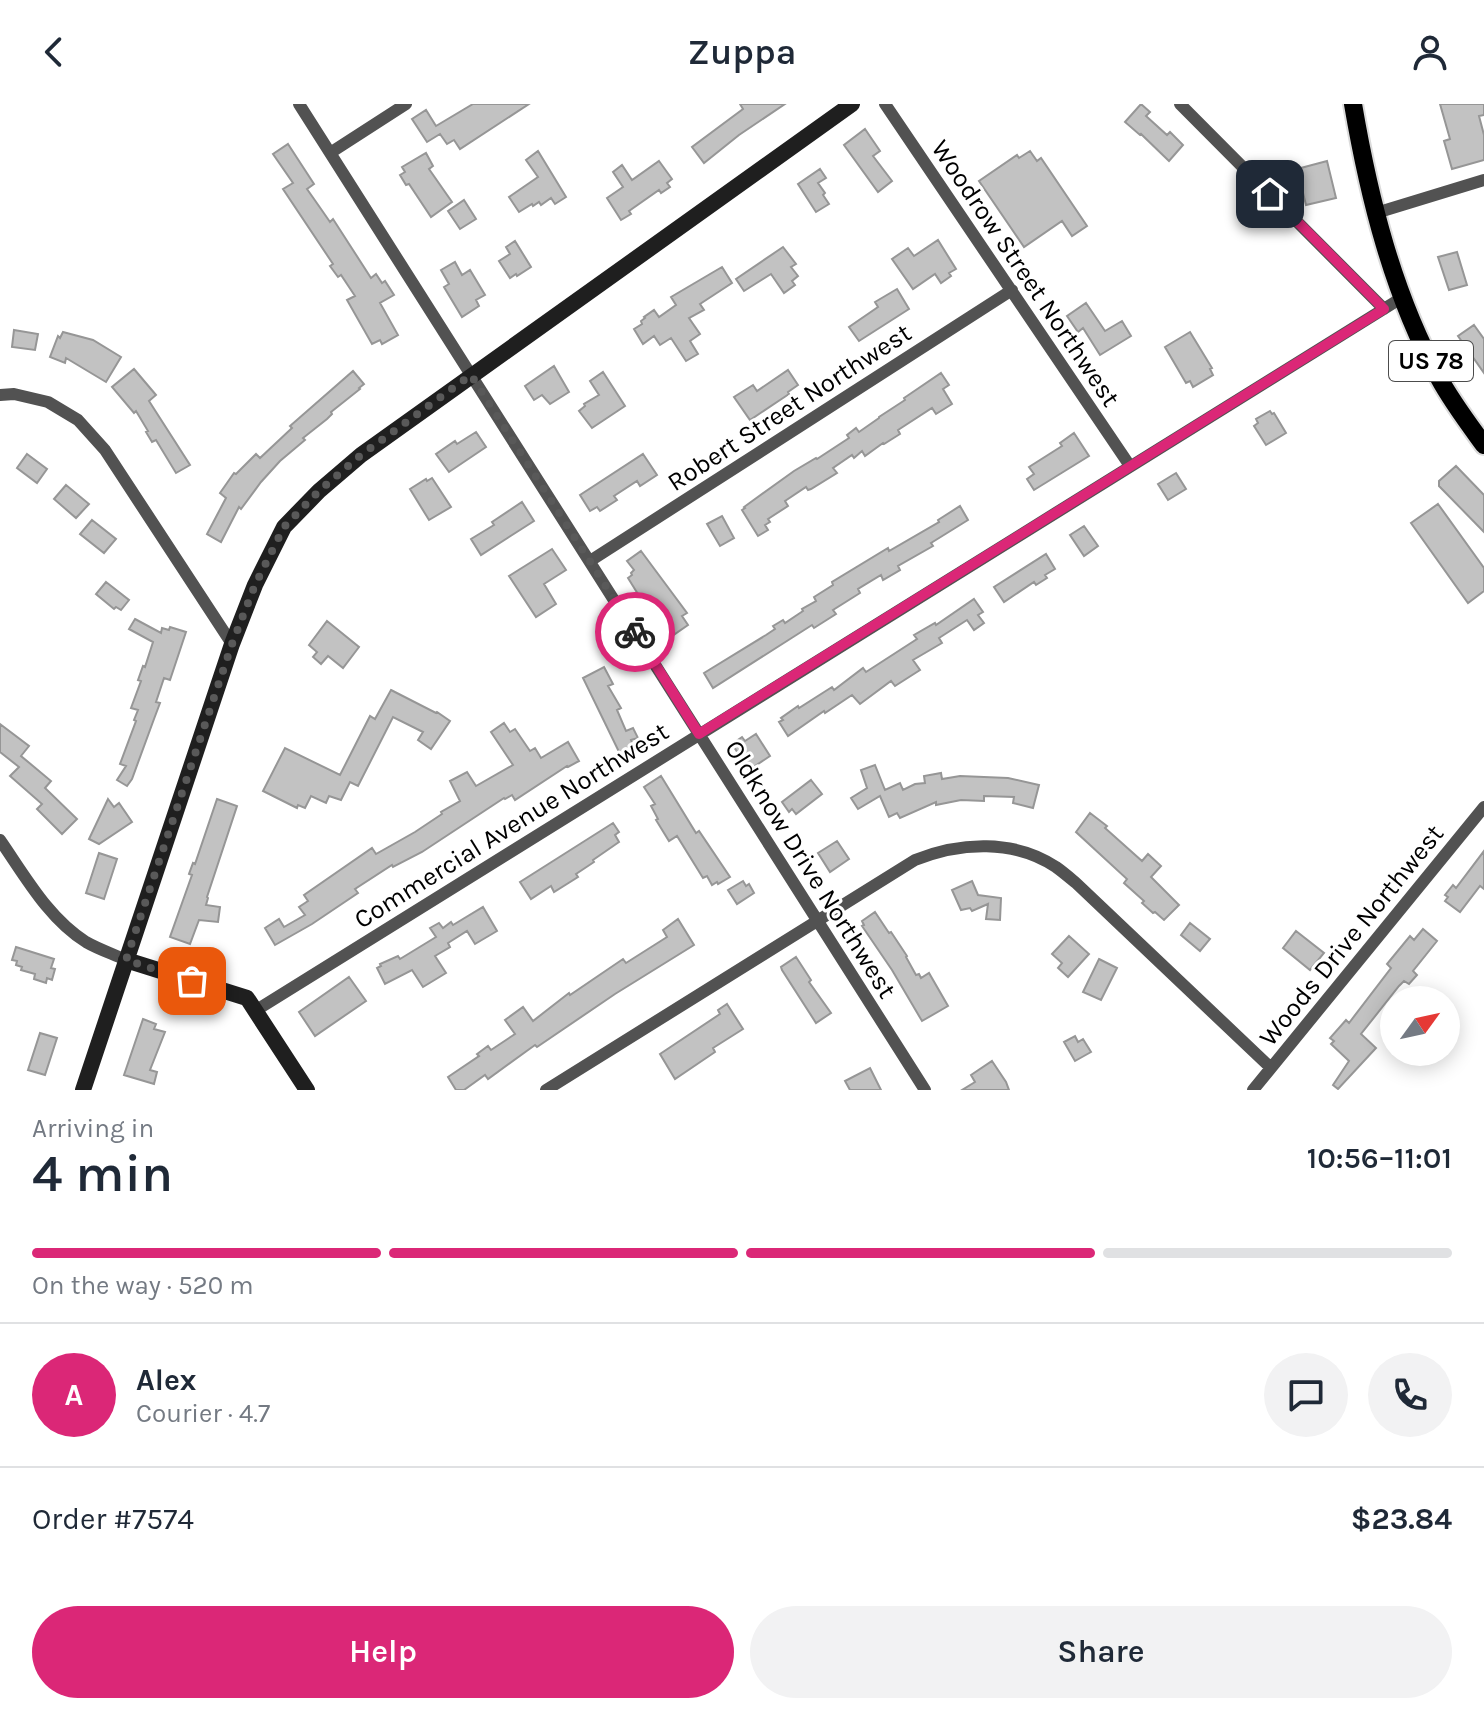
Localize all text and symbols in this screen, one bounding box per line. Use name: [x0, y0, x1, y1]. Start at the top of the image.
icon: back: [32, 30, 76, 74]
icon: person: [1408, 30, 1452, 74]
text: Zuppa: [688, 31, 796, 73]
street label: Woodrow Street Northwest: [925, 134, 1127, 413]
pin: [1236, 160, 1304, 228]
icon: home: [1248, 172, 1292, 216]
street label: Robert Street Northwest: [662, 317, 917, 498]
road number: US 78: [1389, 341, 1473, 381]
courier: [595, 592, 675, 672]
icon: bike: [613, 610, 657, 654]
street label: Commercial Avenue Northwest: [348, 716, 674, 935]
street label: Oldknow Drive Northwest: [718, 735, 903, 1004]
street label: Woods Drive Northwest: [1253, 818, 1450, 1052]
pin: [158, 947, 226, 1015]
icon: bag: [170, 959, 214, 1003]
north arrow: [1380, 986, 1460, 1066]
map controls: [1380, 986, 1460, 1066]
text: Arriving in: [32, 1113, 154, 1144]
text: 10:56–11:01: [1307, 1140, 1452, 1176]
text: 4 min: [32, 1143, 173, 1204]
text: On the way · 520 m: [32, 1270, 254, 1301]
button: chat: [1264, 1353, 1348, 1437]
button: phone: [1368, 1353, 1452, 1437]
text: Alex: [136, 1362, 196, 1398]
text: A: [65, 1377, 83, 1413]
text: Courier · 4.7: [136, 1398, 270, 1429]
text: Order #7574: [32, 1501, 194, 1537]
text: $23.84: [1351, 1501, 1452, 1537]
button: Help: [32, 1606, 734, 1698]
button: Share: [750, 1606, 1452, 1698]

